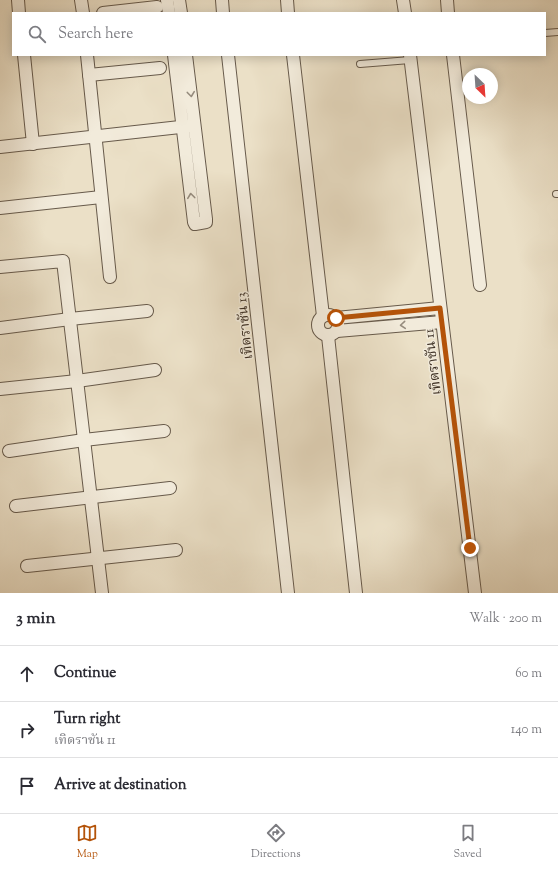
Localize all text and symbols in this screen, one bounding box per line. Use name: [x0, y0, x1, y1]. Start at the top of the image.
search box: [12, 12, 546, 56]
icon: search: [26, 23, 48, 45]
text: Search here: [58, 24, 133, 45]
north arrow: [462, 68, 498, 104]
one-way arrow: [186, 91, 195, 97]
one-way arrow: [187, 193, 196, 199]
street label: เทิดราชัน 13: [232, 291, 259, 360]
route start: [327, 309, 345, 327]
one-way arrow: [400, 320, 406, 329]
street label: เทิดราชัน 11: [420, 327, 448, 396]
route end: [461, 539, 479, 557]
text: 3 min: [16, 607, 55, 631]
text: Walk · 200 m: [469, 610, 542, 628]
icon: ahead: [16, 663, 38, 685]
text: Continue: [54, 663, 116, 684]
text: 60 m: [515, 665, 542, 683]
text: Turn right: [54, 709, 120, 730]
icon: right: [16, 719, 38, 741]
text: 140 m: [511, 721, 542, 739]
text: เทิดราชัน 11: [54, 732, 116, 750]
icon: arrive: [16, 775, 38, 797]
text: Arrive at destination: [54, 775, 187, 796]
tab: Map: [76, 822, 98, 862]
tab: Directions: [251, 822, 301, 862]
tab: Saved: [453, 822, 482, 862]

